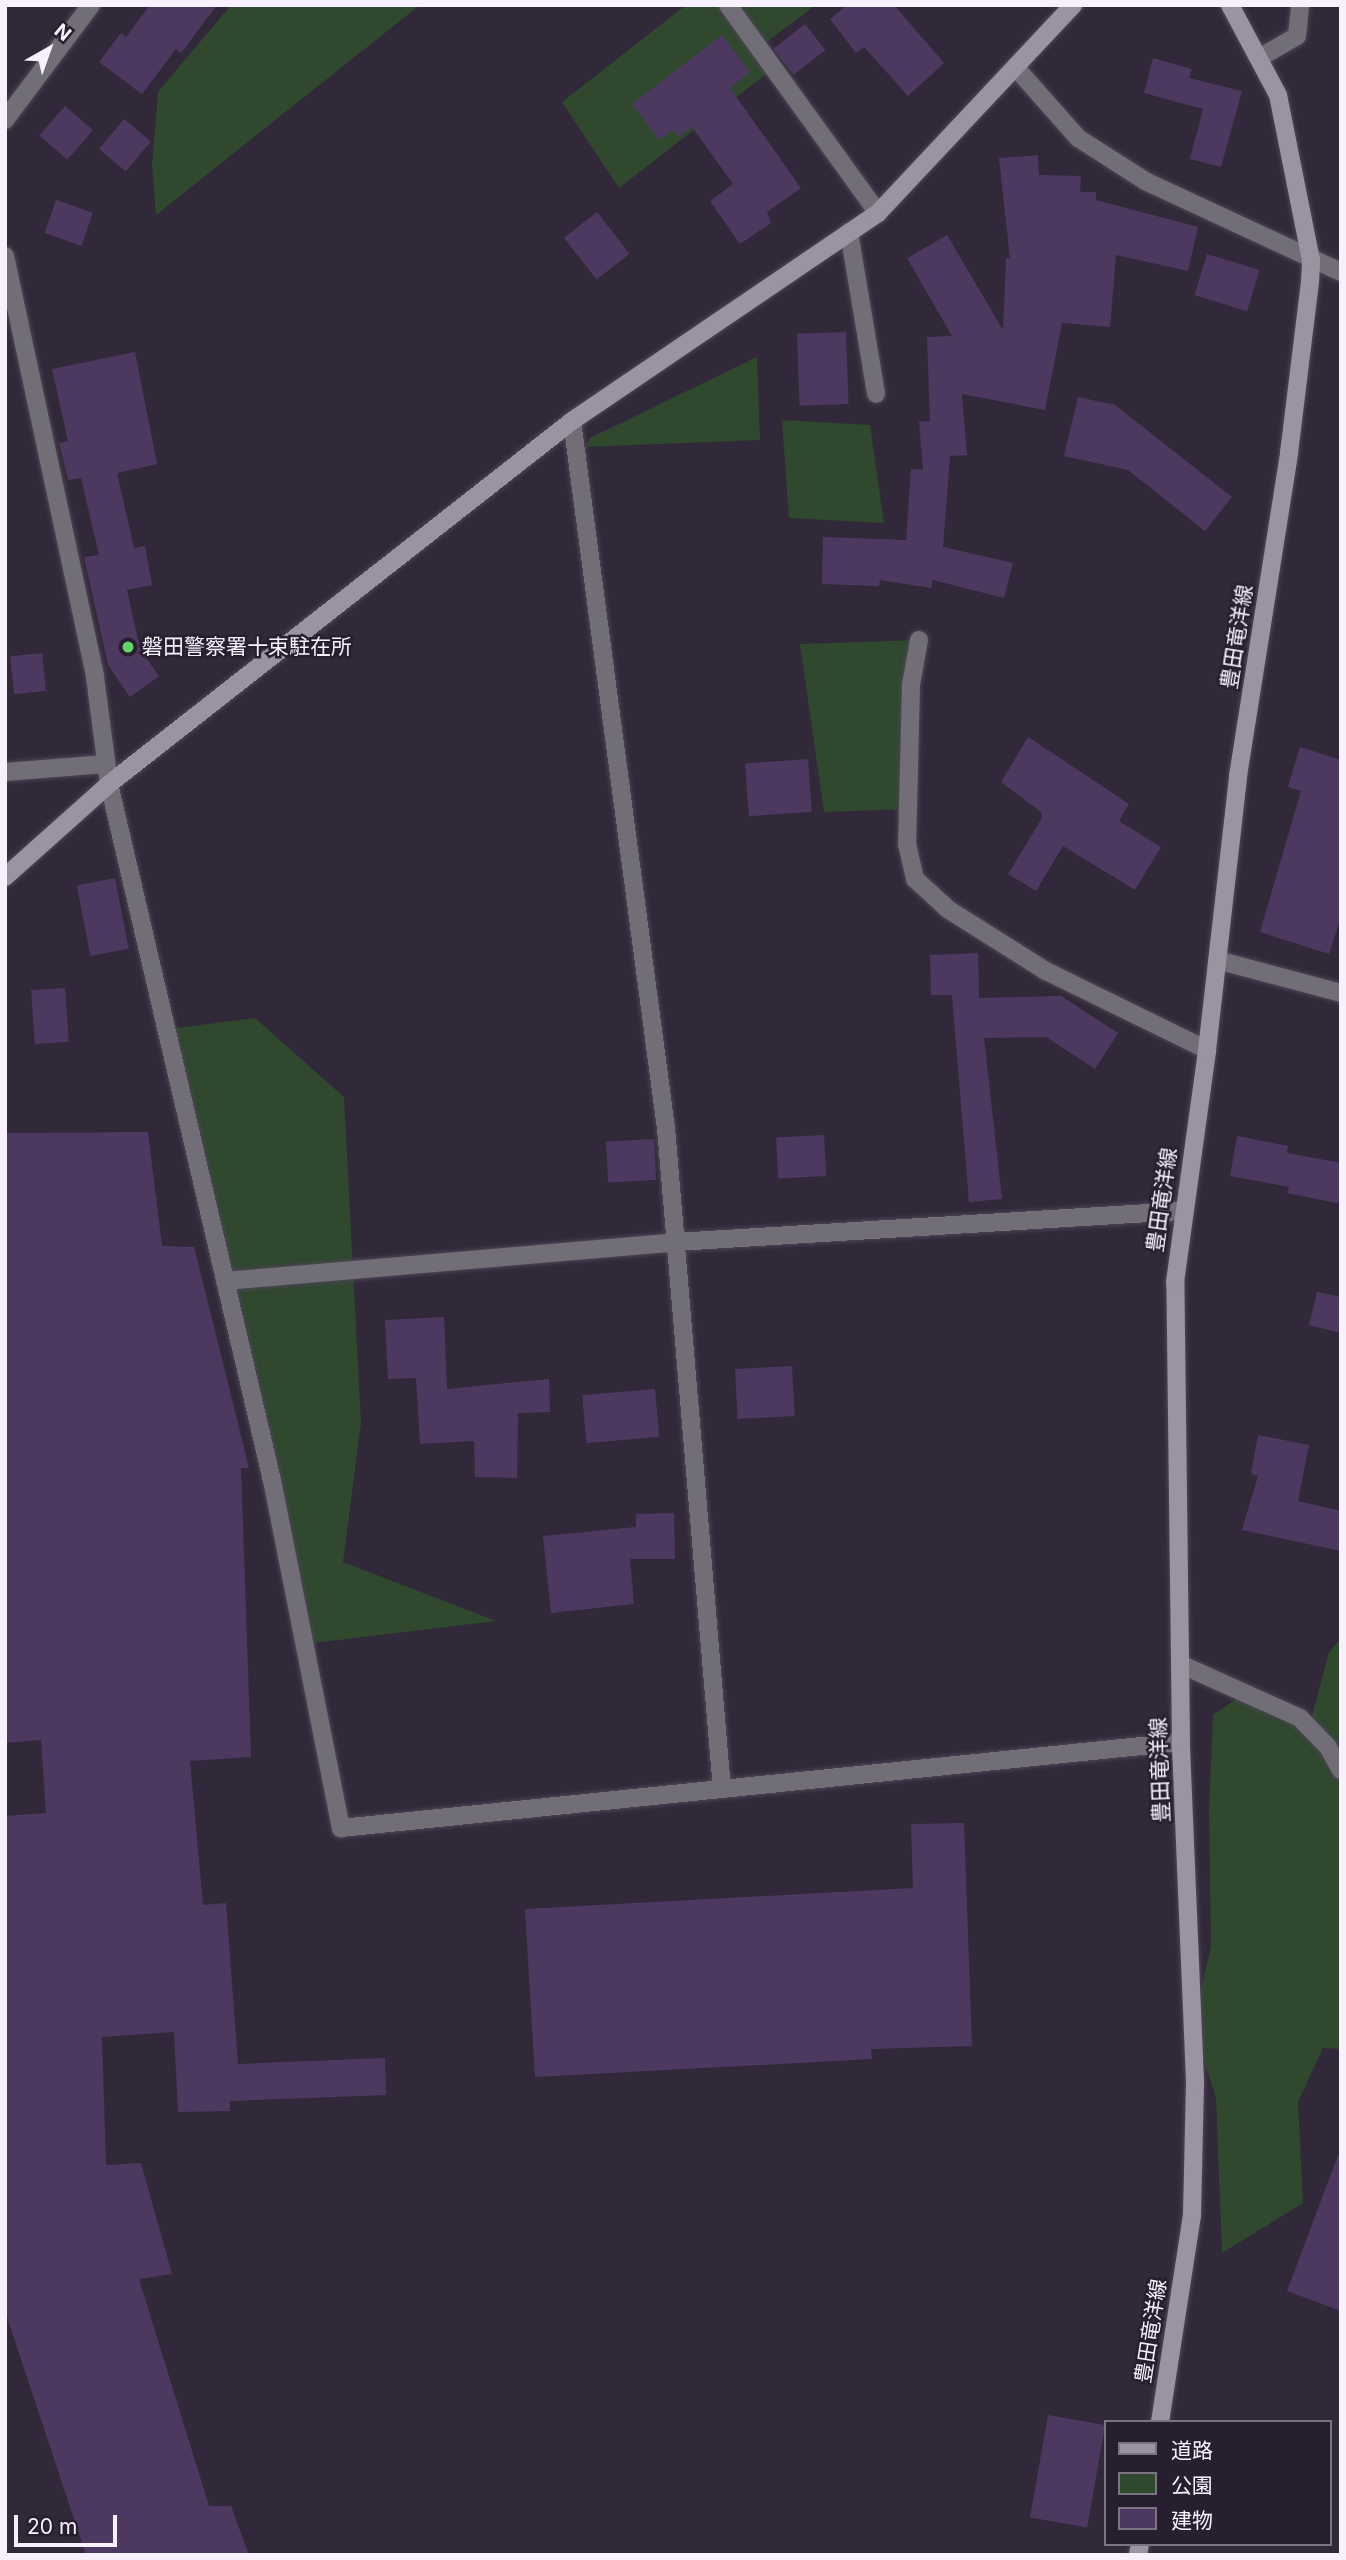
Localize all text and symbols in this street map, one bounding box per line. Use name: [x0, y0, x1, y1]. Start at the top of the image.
north arrow: [14, 14, 84, 84]
text: N: [50, 19, 76, 46]
street label: 豊田竜洋線: [1216, 583, 1258, 691]
place label: 磐田警察署十束駐在所: [142, 634, 352, 660]
marker: 磐田警察署十束駐在所: [120, 639, 136, 655]
street label: 豊田竜洋線: [1142, 1146, 1182, 1254]
street label: 豊田竜洋線: [1146, 1717, 1174, 1823]
street label: 豊田竜洋線: [1130, 2277, 1172, 2385]
legend: [1104, 2420, 1332, 2546]
text: 道路: [1171, 2438, 1213, 2463]
text: 公園: [1171, 2473, 1213, 2498]
scale bar: [18, 2500, 121, 2544]
text: 建物: [1171, 2508, 1213, 2533]
text: 20 m: [27, 2514, 77, 2539]

